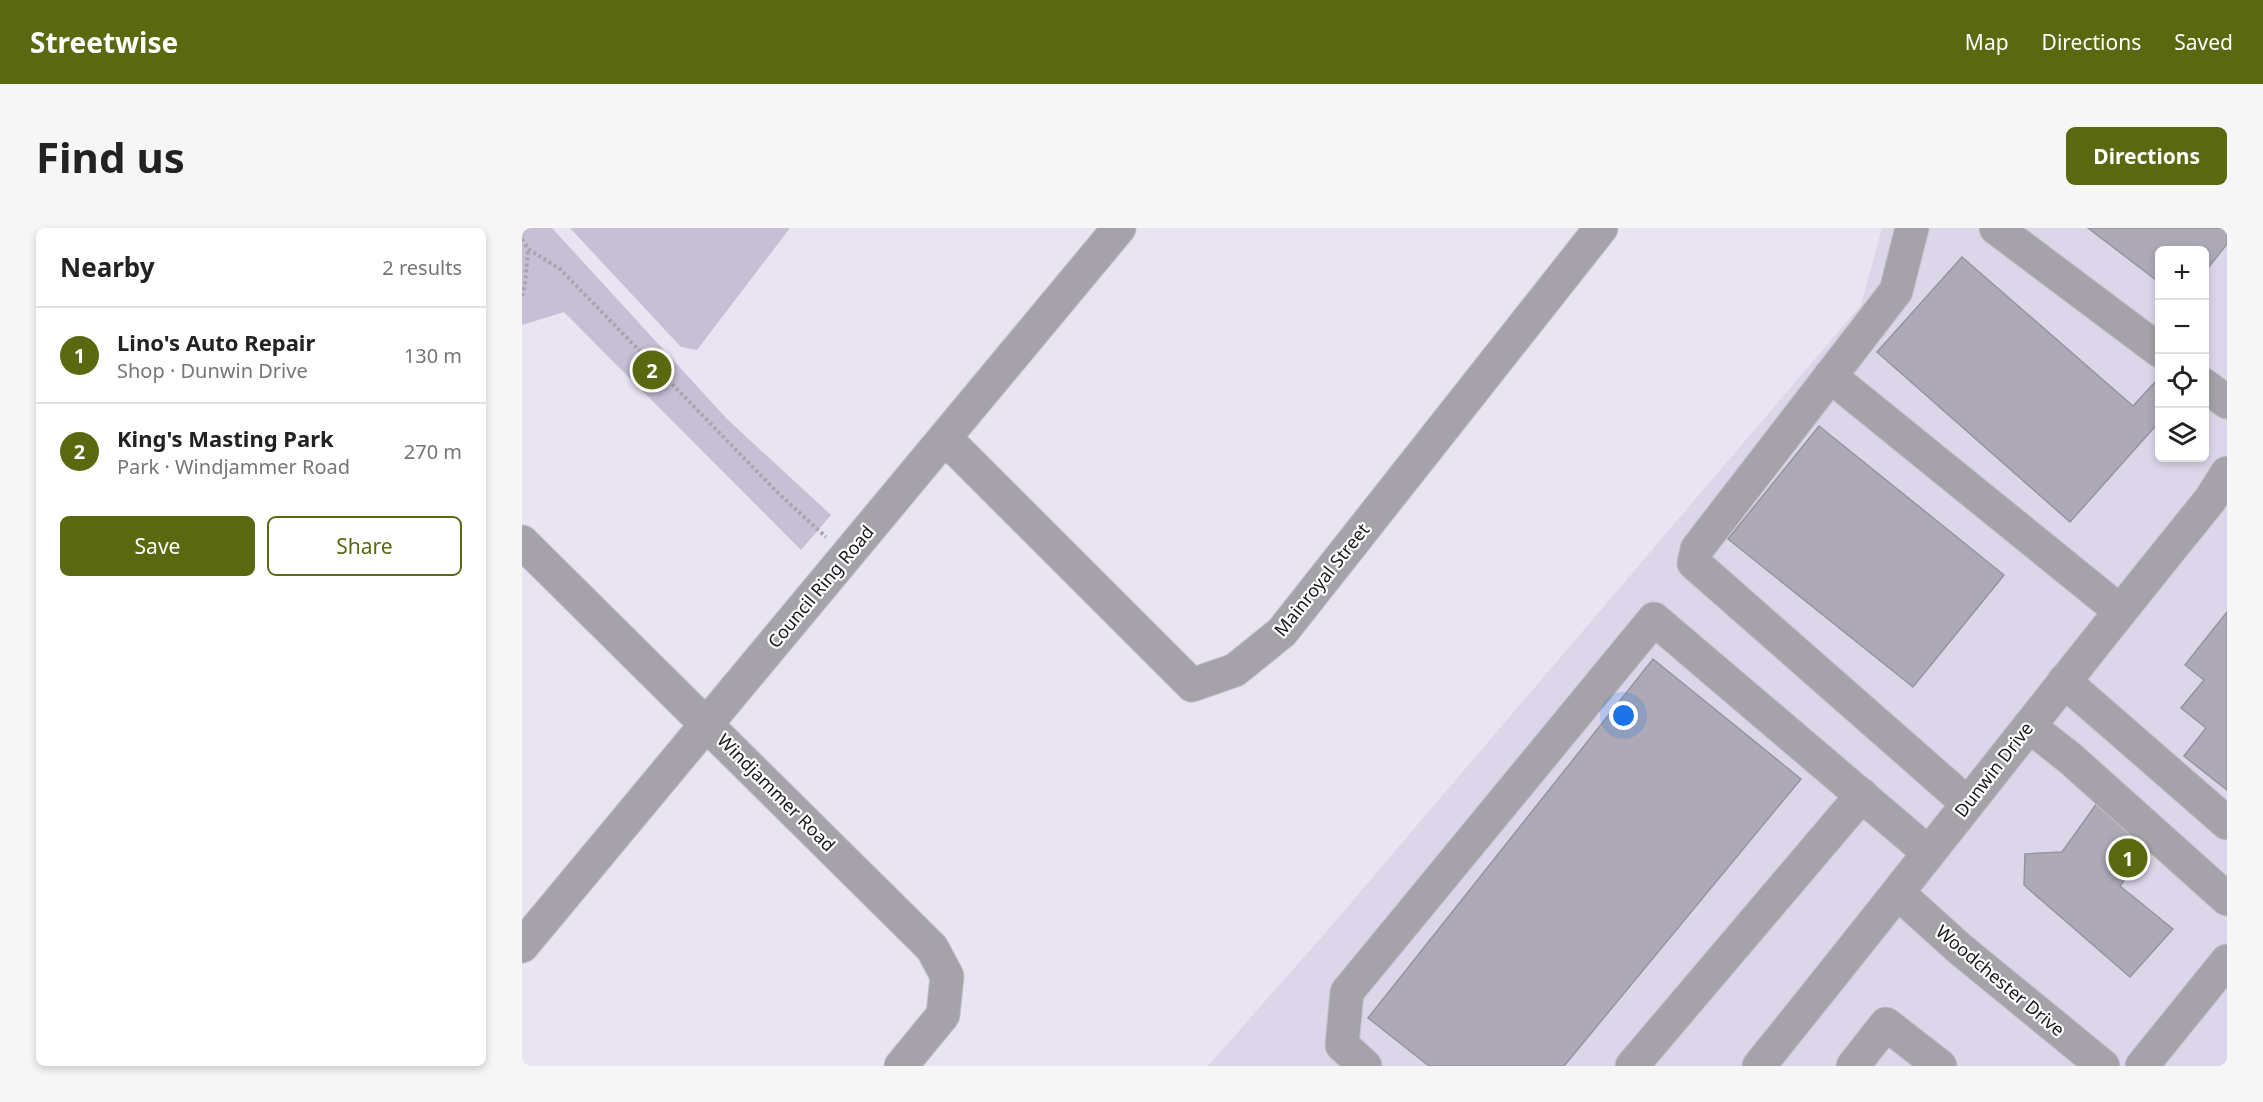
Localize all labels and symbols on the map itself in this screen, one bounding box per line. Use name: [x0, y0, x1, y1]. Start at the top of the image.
pin: 2: [632, 348, 672, 392]
street label: Mainroyal Street: [1268, 518, 1374, 641]
street label: Council Ring Road: [762, 520, 879, 653]
your location: [1609, 701, 1638, 730]
street label: Dunwin Drive: [1949, 717, 2038, 822]
street label: Windjammer Road: [713, 728, 841, 856]
pin: 1: [2108, 836, 2148, 880]
street label: Woodchester Drive: [1931, 919, 2070, 1041]

